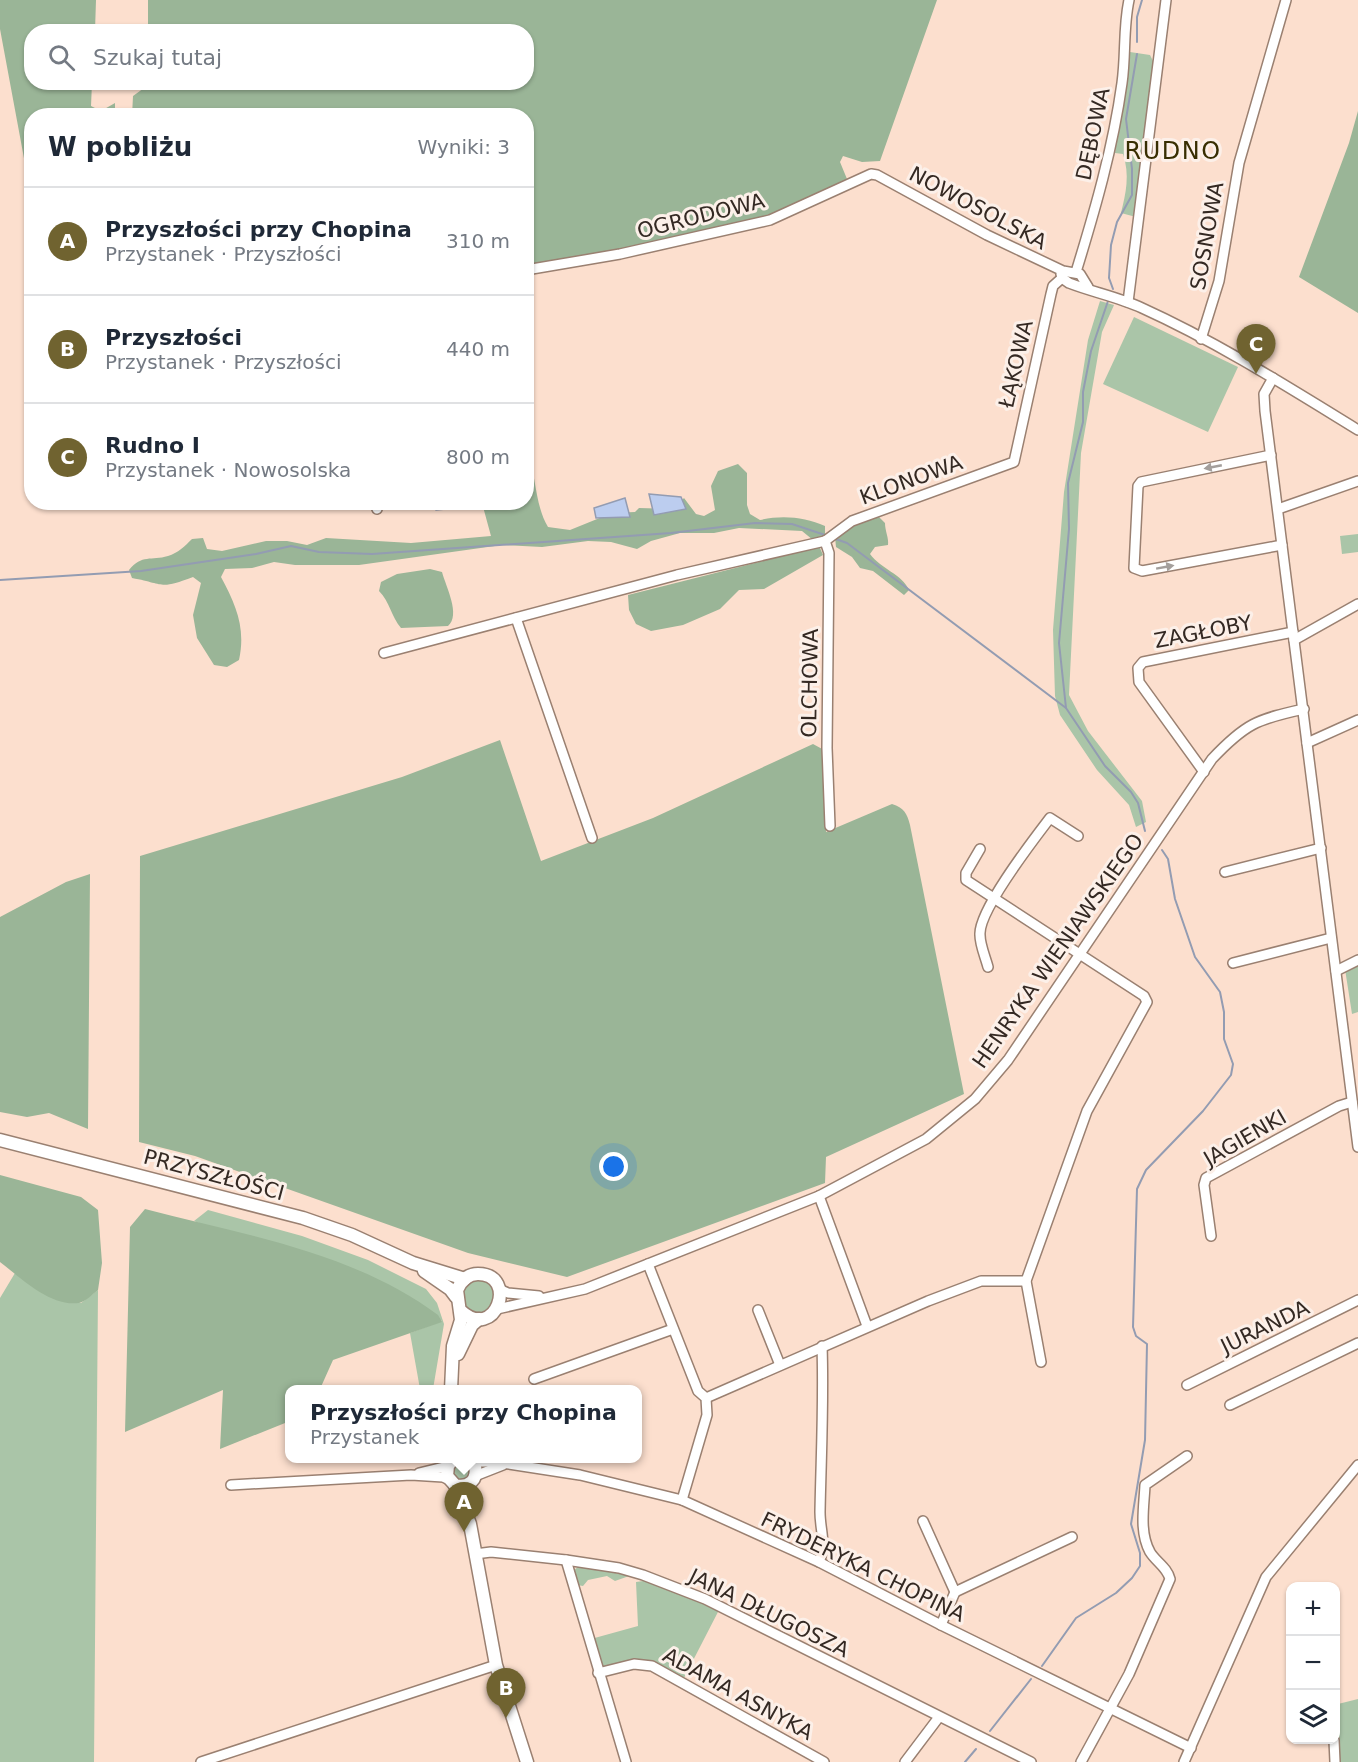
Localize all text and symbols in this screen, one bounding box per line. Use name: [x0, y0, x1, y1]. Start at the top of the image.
search box: [24, 24, 534, 90]
icon: search: [45, 41, 78, 74]
text: Szukaj tutaj: [93, 45, 222, 70]
street label: DĘBOWA: [1071, 85, 1115, 182]
text: W pobliżu: [48, 132, 192, 162]
text: Wyniki: 3: [418, 135, 510, 159]
district label: RUDNO: [1124, 137, 1222, 165]
street label: NOWOSOLSKA: [905, 162, 1051, 255]
street label: SOSNOWA: [1186, 179, 1228, 292]
street label: OGRODOWA: [635, 188, 768, 243]
text: Przyszłości przy Chopina: [105, 217, 412, 242]
text: A: [60, 229, 75, 253]
text: 310 m: [446, 229, 510, 253]
text: Przystanek · Przyszłości: [105, 242, 342, 266]
street label: ŁĄKOWA: [994, 317, 1038, 411]
pin: C: [1236, 324, 1276, 374]
text: Przyszłości: [105, 325, 242, 350]
text: B: [60, 337, 75, 361]
text: 440 m: [446, 337, 510, 361]
text: Przystanek · Przyszłości: [105, 350, 342, 374]
text: Rudno I: [105, 433, 200, 458]
text: C: [60, 445, 75, 469]
text: 800 m: [446, 445, 510, 469]
street label: KLONOWA: [856, 450, 966, 510]
text: Przystanek · Nowosolska: [105, 458, 351, 482]
one-way arrow: [1204, 463, 1223, 472]
one-way arrow: [1156, 562, 1175, 571]
street label: ZAGŁOBY: [1152, 611, 1254, 653]
street label: OLCHOWA: [797, 628, 823, 738]
street label: HENRYKA WIENIAWSKIEGO: [968, 829, 1148, 1073]
street label: JAGIENKI: [1198, 1105, 1291, 1172]
street label: PRZYSZŁOŚCI: [141, 1144, 287, 1205]
your location: [599, 1152, 628, 1181]
street label: JURANDA: [1215, 1295, 1314, 1360]
popup: [285, 1385, 642, 1463]
text: Przyszłości przy Chopina: [310, 1400, 617, 1425]
text: Przystanek: [310, 1425, 419, 1449]
pin: A: [444, 1482, 484, 1532]
street label: FRYDERYKA CHOPINA: [757, 1507, 970, 1627]
street label: JANA DŁUGOSZA: [683, 1563, 854, 1662]
map controls: [1286, 1582, 1340, 1744]
button: +: [1286, 1582, 1340, 1636]
button: −: [1286, 1636, 1340, 1690]
street label: ADAMA ASNYKA: [659, 1643, 818, 1745]
pin: B: [486, 1668, 526, 1718]
button: layers: [1286, 1690, 1340, 1744]

